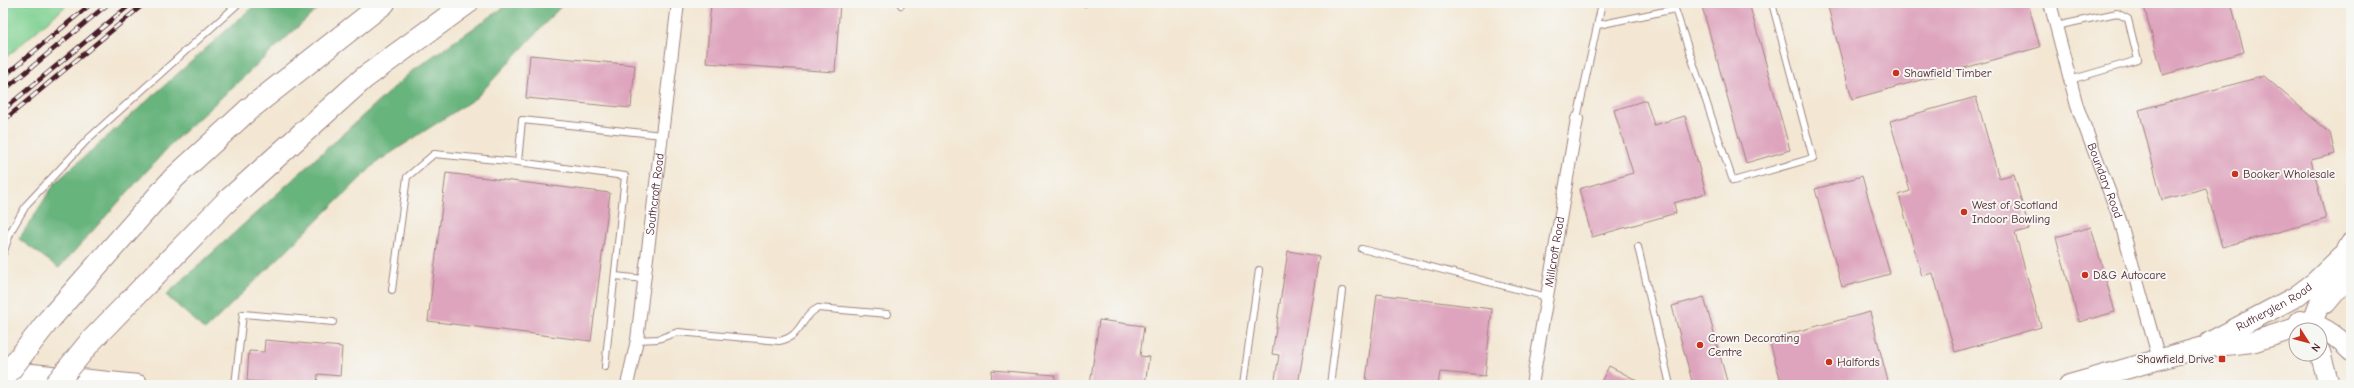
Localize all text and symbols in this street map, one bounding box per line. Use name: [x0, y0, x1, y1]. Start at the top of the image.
place label: Shawfield Timber: [1904, 66, 1992, 80]
marker: Shawfield Timber: [1891, 68, 1901, 78]
street label: Boundary Road: [2085, 141, 2126, 220]
street label: Southcroft Road: [643, 152, 667, 236]
place label: Booker Wholesale: [2243, 167, 2335, 181]
marker: Booker Wholesale: [2230, 169, 2240, 179]
place label: West of Scotland Indoor Bowling: [1972, 198, 2058, 226]
marker: West of Scotland Indoor Bowling: [1959, 207, 1969, 217]
street label: Millcroft Road: [1542, 215, 1567, 288]
place label: D&G Autocare: [2093, 268, 2166, 282]
marker: D&G Autocare: [2080, 270, 2090, 280]
street label: Rutherglen Road: [2234, 280, 2315, 334]
north arrow: [2288, 322, 2328, 362]
place label: Crown Decorating Centre: [1708, 331, 1800, 359]
marker: Crown Decorating Centre: [1695, 340, 1705, 350]
text: N: [2308, 341, 2323, 354]
place label: Shawfield Drive: [2137, 352, 2214, 366]
marker: Shawfield Drive: [2217, 354, 2227, 364]
place label: Halfords: [1837, 355, 1880, 369]
marker: Halfords: [1824, 357, 1834, 367]

